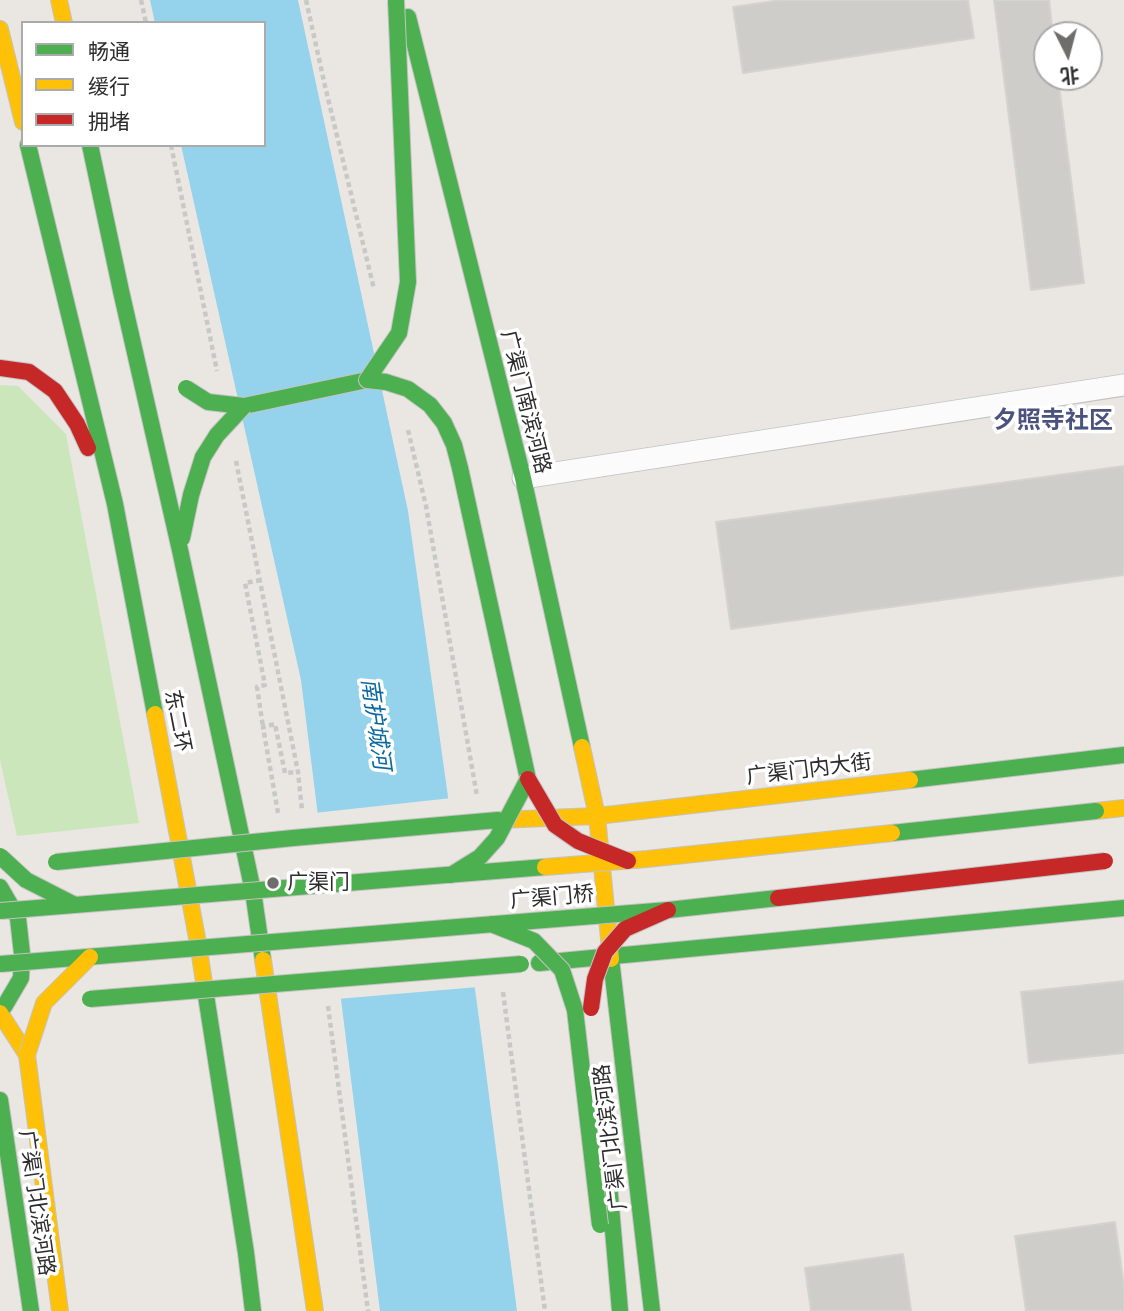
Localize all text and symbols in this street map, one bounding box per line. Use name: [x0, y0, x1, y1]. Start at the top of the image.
legend: [21, 21, 266, 147]
north arrow: [1033, 21, 1103, 91]
text: 畅通: [88, 40, 130, 64]
text: 北: [1059, 63, 1081, 87]
text: 缓行: [88, 75, 130, 99]
text: 拥堵: [88, 110, 130, 134]
street label: 广渠门南滨河路: [495, 328, 555, 476]
district label: 夕照寺社区: [993, 407, 1113, 435]
water label: 南护城河: [355, 677, 395, 771]
street label: 东二环: [159, 688, 195, 754]
street label: 广渠门内大街: [745, 750, 873, 790]
place label: 广渠门: [287, 870, 350, 896]
marker: 广渠门: [265, 875, 281, 891]
street label: 广渠门桥: [509, 882, 595, 914]
street label: 广渠门北滨河路: [590, 1063, 632, 1211]
street label: 广渠门北滨河路: [13, 1128, 59, 1278]

